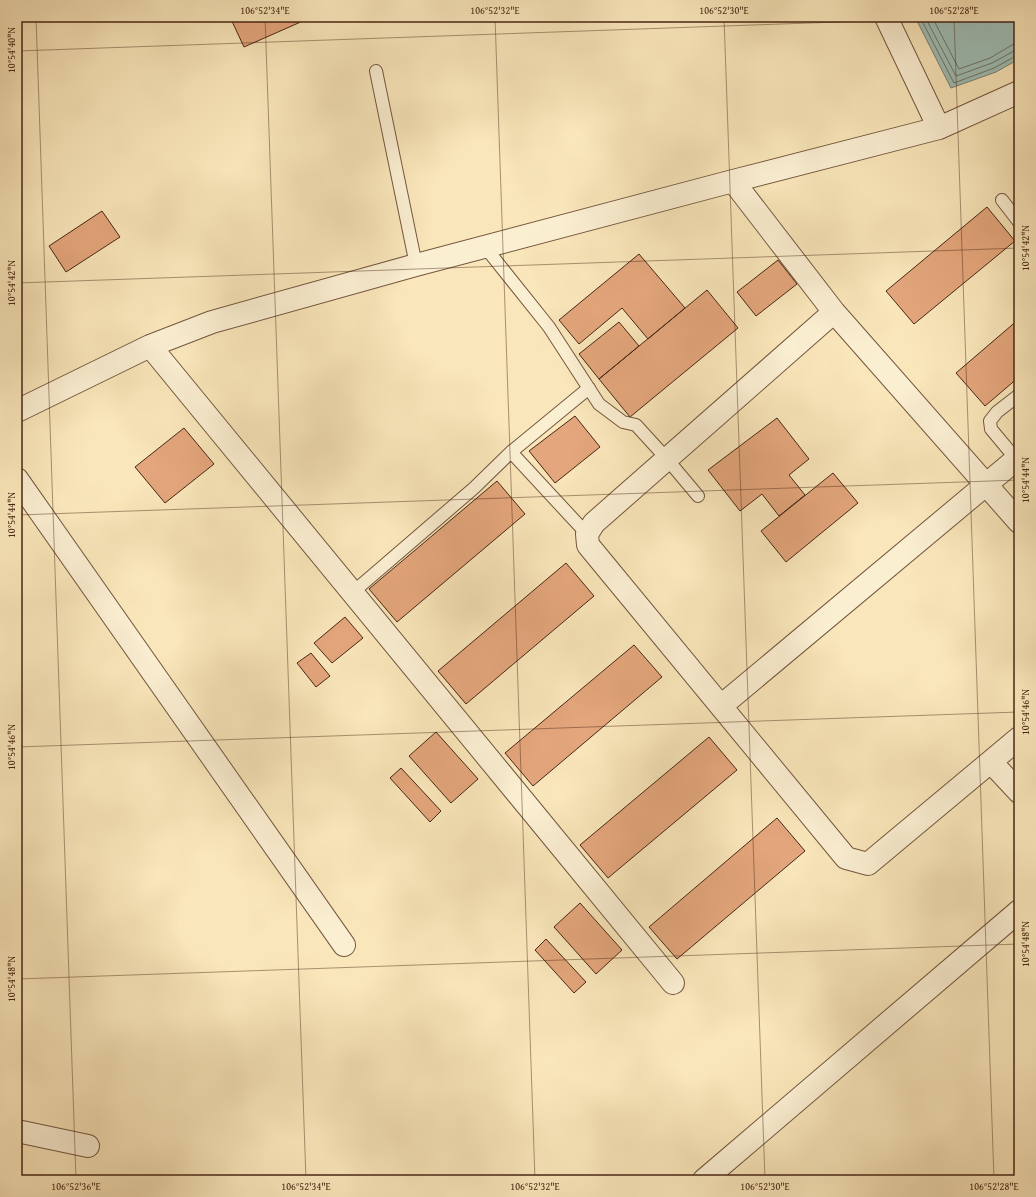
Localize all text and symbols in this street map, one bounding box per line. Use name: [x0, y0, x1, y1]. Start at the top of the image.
text: 106°52'34"E: [240, 3, 290, 18]
text: 106°52'32"E: [470, 3, 520, 18]
text: 106°52'30"E: [699, 3, 749, 18]
text: 106°52'28"E: [929, 3, 979, 18]
text: 10°54'40"N: [4, 27, 19, 73]
text: 10°54'42"N: [1018, 225, 1033, 271]
text: 10°54'42"N: [4, 260, 19, 306]
text: 10°54'44"N: [1018, 457, 1033, 503]
text: 10°54'44"N: [4, 492, 19, 538]
text: 10°54'46"N: [1018, 689, 1033, 735]
text: 10°54'46"N: [4, 724, 19, 770]
text: 10°54'48"N: [1018, 921, 1033, 967]
text: 10°54'48"N: [4, 956, 19, 1002]
text: 106°52'36"E: [51, 1179, 101, 1194]
text: 106°52'34"E: [281, 1179, 331, 1194]
text: 106°52'32"E: [510, 1179, 560, 1194]
text: 106°52'30"E: [740, 1179, 790, 1194]
text: 106°52'28"E: [969, 1179, 1019, 1194]

